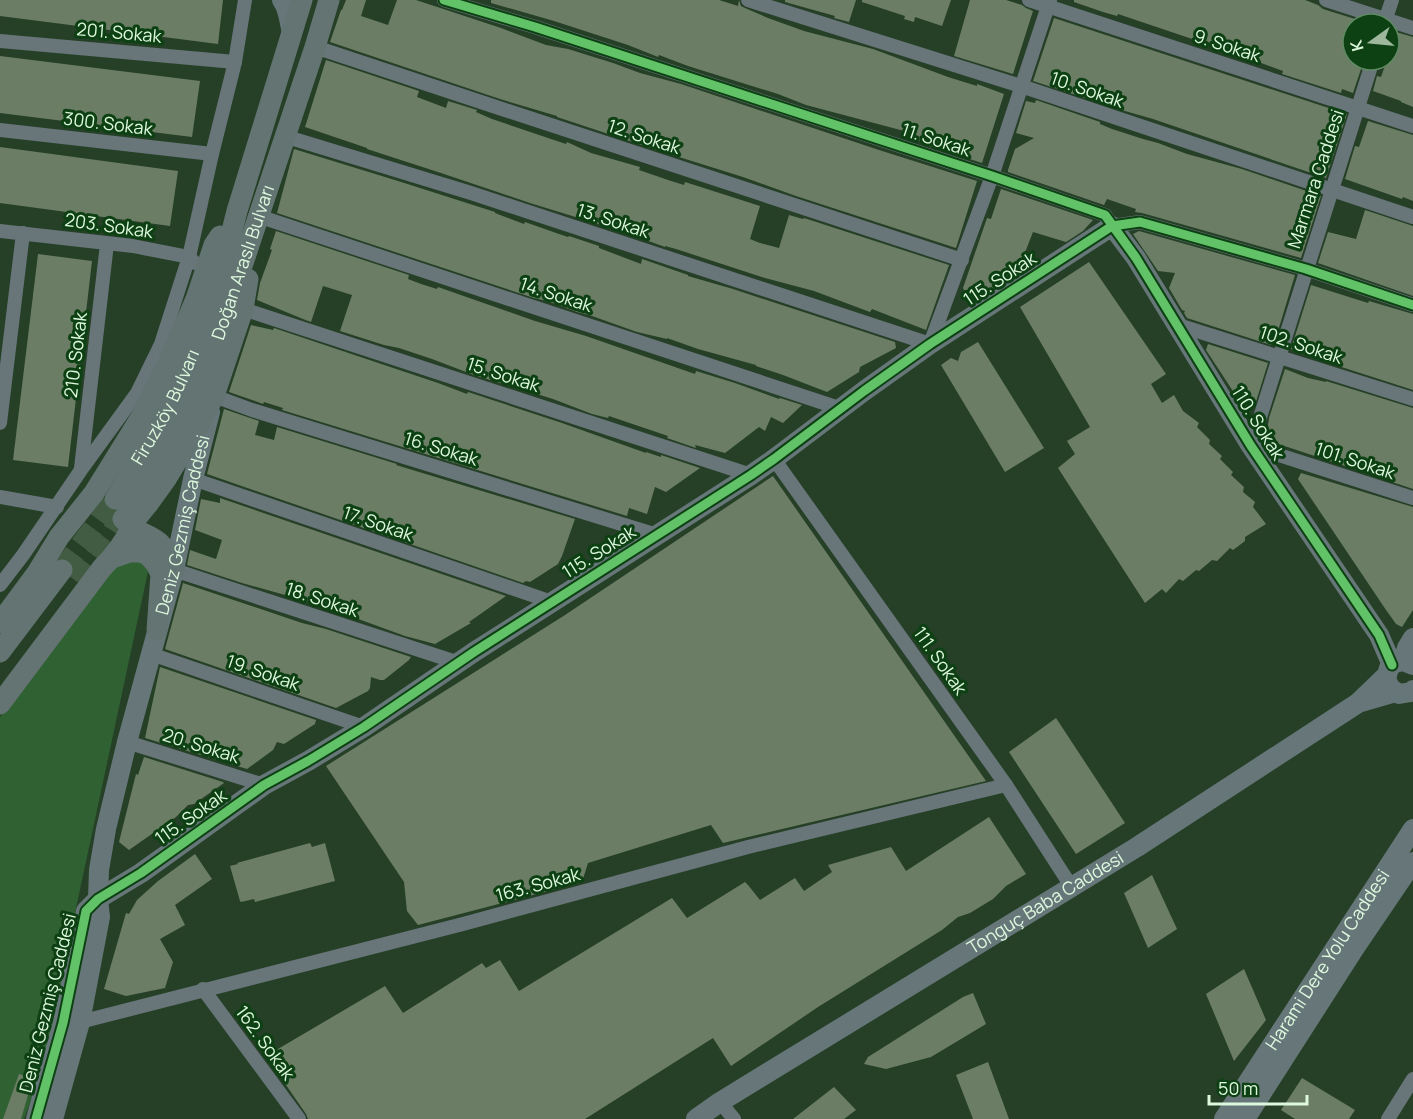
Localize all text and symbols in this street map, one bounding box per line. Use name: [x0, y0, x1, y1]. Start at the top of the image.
north arrow: [1341, 12, 1401, 72]
street label: 201. Sokak: [76, 16, 164, 48]
street label: 9. Sokak: [1191, 23, 1265, 67]
text: K: [1344, 37, 1368, 54]
street label: 10. Sokak: [1048, 65, 1128, 113]
street label: 300. Sokak: [62, 106, 155, 141]
street label: Marmara Caddesi: [1281, 106, 1349, 251]
street label: 12. Sokak: [605, 113, 685, 159]
street label: 11. Sokak: [899, 117, 975, 162]
street label: Doğan Araslı Bulvarı: [205, 181, 279, 343]
street label: 13. Sokak: [574, 197, 654, 243]
street label: 203. Sokak: [63, 207, 156, 243]
street label: 115. Sokak: [958, 245, 1041, 311]
street label: 14. Sokak: [517, 271, 597, 317]
street label: 210. Sokak: [58, 310, 92, 399]
street label: 102. Sokak: [1257, 319, 1347, 369]
street label: Firuzköy Bulvarı: [125, 345, 204, 469]
street label: 15. Sokak: [464, 351, 544, 397]
street label: 110. Sokak: [1227, 381, 1292, 465]
street label: 16. Sokak: [401, 425, 482, 471]
street label: Deniz Gezmiş Caddesi: [149, 432, 215, 617]
street label: 101. Sokak: [1313, 436, 1399, 484]
street label: 17. Sokak: [340, 500, 418, 547]
street label: 115. Sokak: [557, 519, 641, 583]
street label: 18. Sokak: [283, 576, 363, 622]
street label: 111. Sokak: [909, 622, 974, 700]
street label: 19. Sokak: [224, 648, 304, 696]
street label: 20. Sokak: [160, 722, 244, 768]
street label: 115. Sokak: [150, 782, 232, 850]
street label: Tonguç Baba Caddesi: [962, 845, 1128, 959]
street label: 163. Sokak: [493, 861, 583, 907]
street label: Harami Dere Yolu Caddesi: [1259, 864, 1395, 1054]
street label: Deniz Gezmiş Caddesi: [13, 911, 81, 1095]
street label: 162. Sokak: [231, 1000, 301, 1085]
scale bar: [1209, 1068, 1306, 1106]
text: 50 m: [1218, 1076, 1258, 1100]

